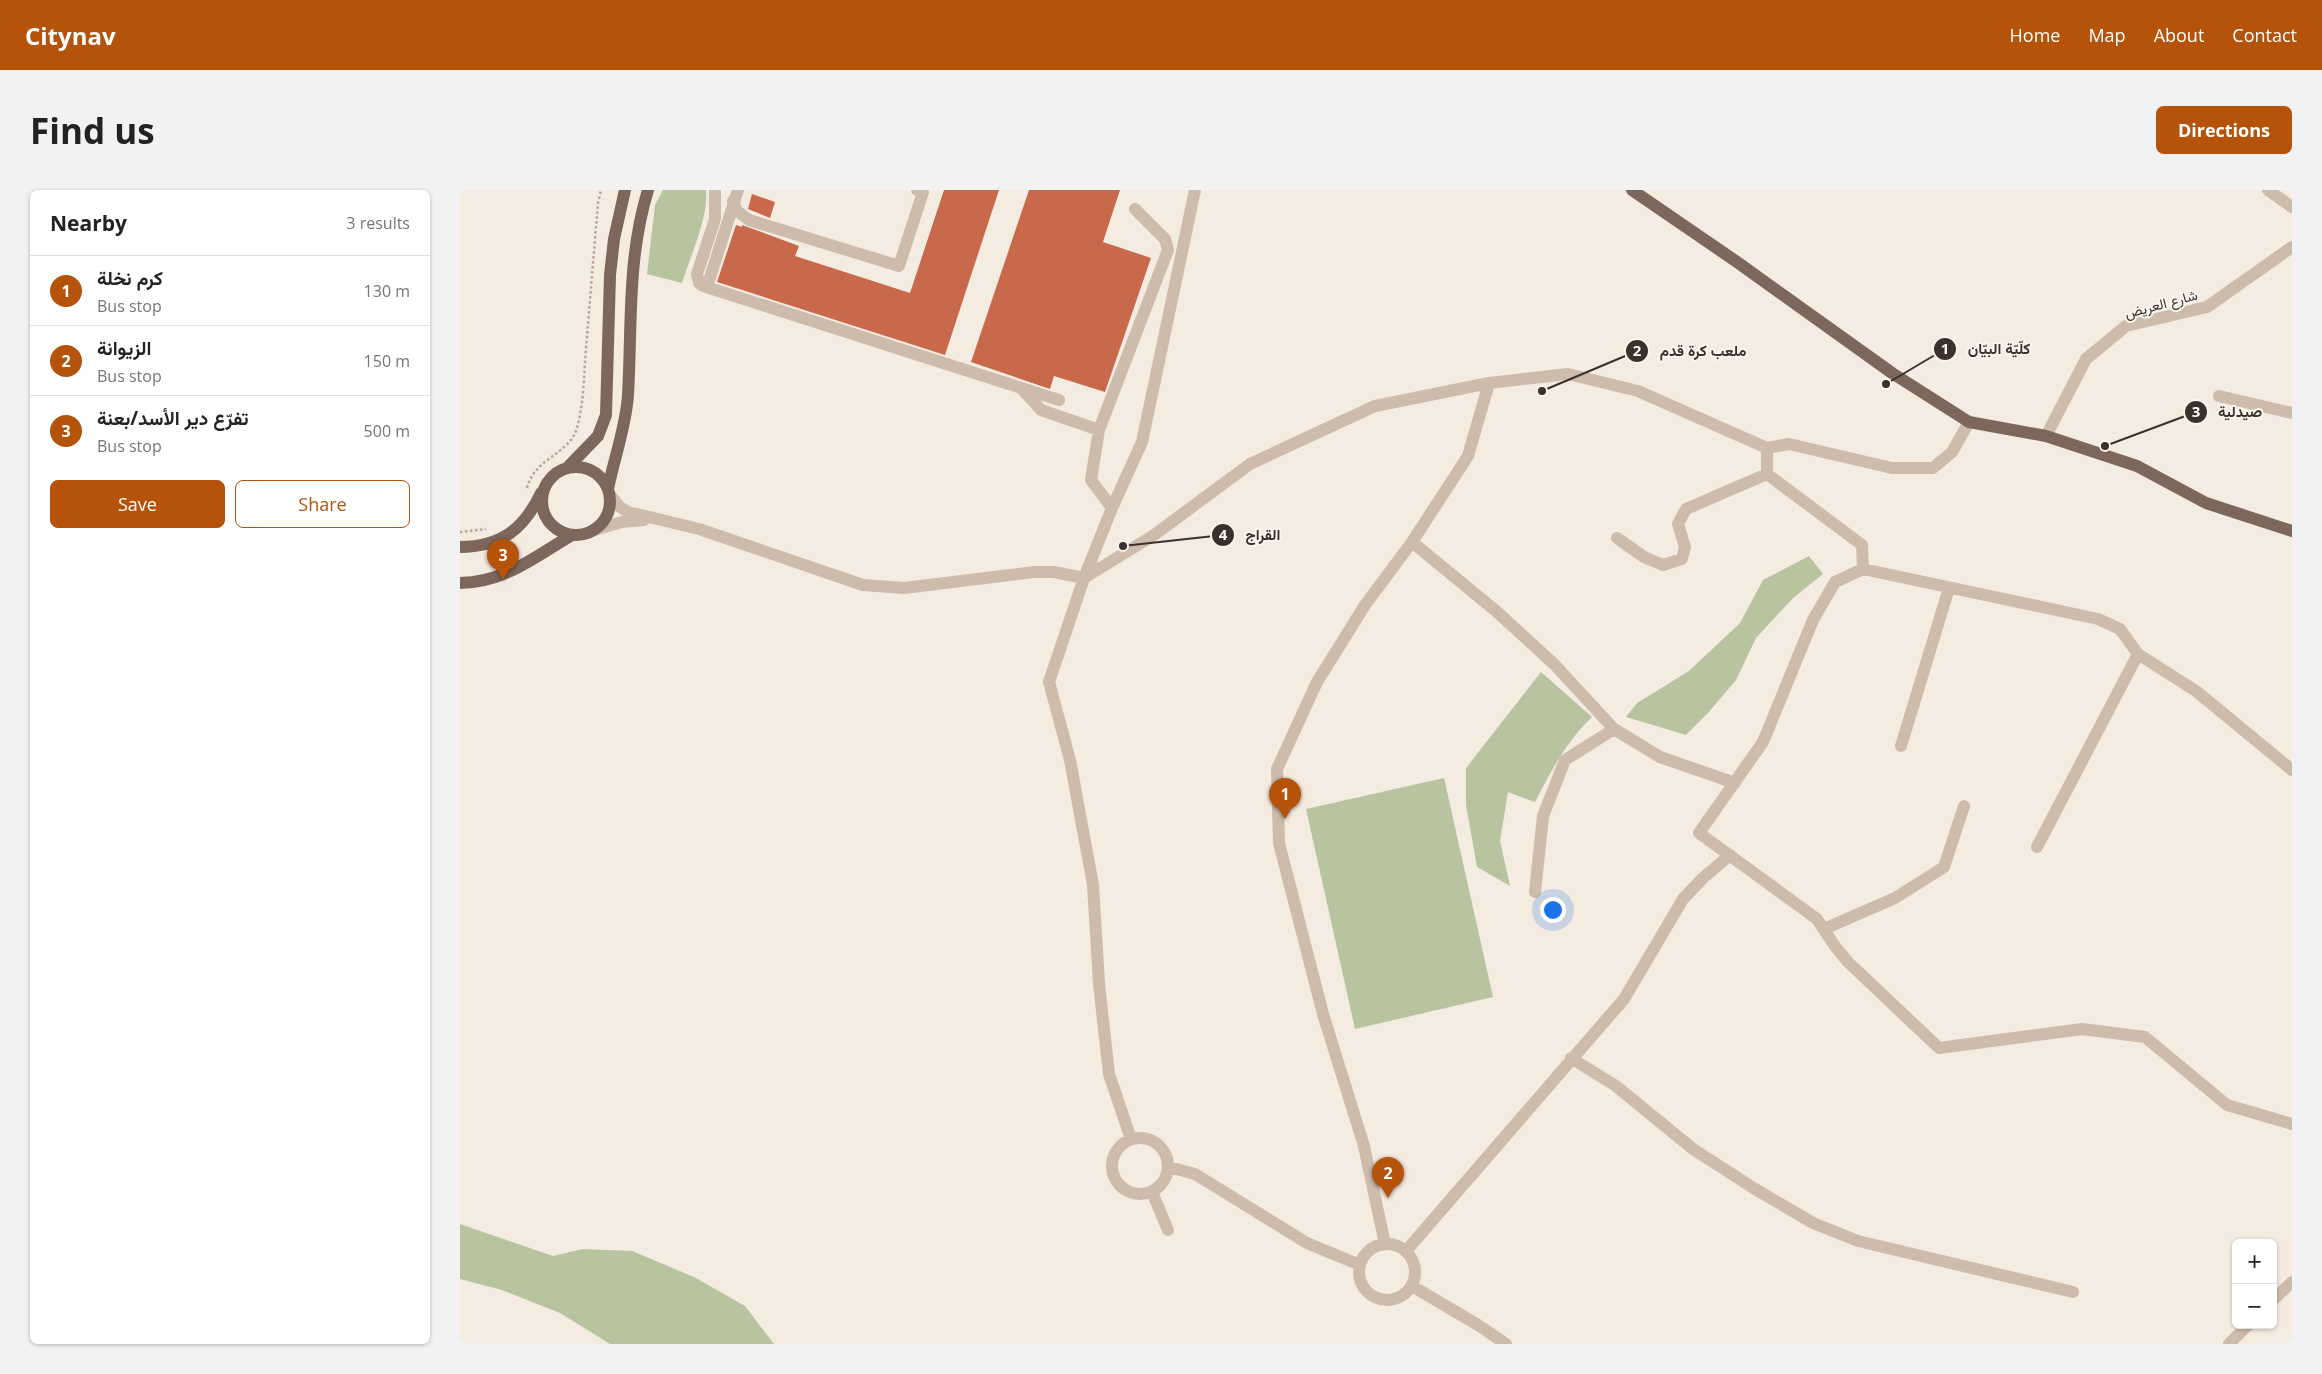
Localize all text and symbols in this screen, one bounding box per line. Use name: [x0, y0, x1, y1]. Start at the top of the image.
text: Citynav: [25, 19, 116, 52]
text: Home: [2010, 23, 2060, 47]
text: Map: [2088, 23, 2126, 47]
text: About: [2154, 23, 2204, 47]
text: Contact: [2232, 23, 2297, 47]
button: Directions: [2156, 106, 2292, 154]
text: Find us: [30, 107, 155, 154]
text: Nearby: [50, 209, 127, 237]
text: 3 results: [346, 212, 410, 234]
text: كرم نخلة: [97, 265, 163, 291]
text: 1: [61, 280, 71, 302]
text: 130 m: [364, 280, 410, 302]
street label: شارع العريض: [2122, 285, 2200, 324]
text: Bus stop: [97, 295, 162, 317]
callout: كلّيّة البيّان: [1933, 334, 2040, 364]
text: الزيوانة: [97, 335, 152, 361]
callout: ملعب كرة قدم: [1625, 336, 1756, 366]
text: 1: [1941, 338, 1949, 358]
text: كلّيّة البيّان: [1968, 338, 2030, 358]
text: 2: [1633, 340, 1642, 360]
text: ملعب كرة قدم: [1660, 340, 1746, 361]
text: 2: [61, 350, 71, 372]
text: 150 m: [364, 350, 410, 372]
text: Bus stop: [97, 365, 162, 387]
callout: صيدلية: [2183, 397, 2273, 427]
text: 3: [2192, 401, 2200, 421]
text: صيدلية: [2218, 401, 2262, 421]
text: تفرّع دير الأسد/بعنة: [97, 405, 248, 431]
text: 3: [61, 420, 71, 442]
text: 500 m: [364, 420, 410, 442]
text: Bus stop: [97, 435, 162, 457]
button: Save: [50, 480, 225, 528]
button: Share: [235, 480, 410, 528]
callout: القراج: [1210, 520, 1290, 550]
text: 4: [1219, 524, 1228, 544]
text: القراج: [1245, 524, 1281, 545]
pin: 3: [487, 539, 519, 580]
pin: 1: [1269, 778, 1301, 819]
your location: [1540, 897, 1566, 923]
pin: 2: [1372, 1157, 1404, 1198]
map controls: [2232, 1239, 2277, 1329]
button: +: [2232, 1239, 2277, 1284]
button: −: [2232, 1284, 2277, 1329]

